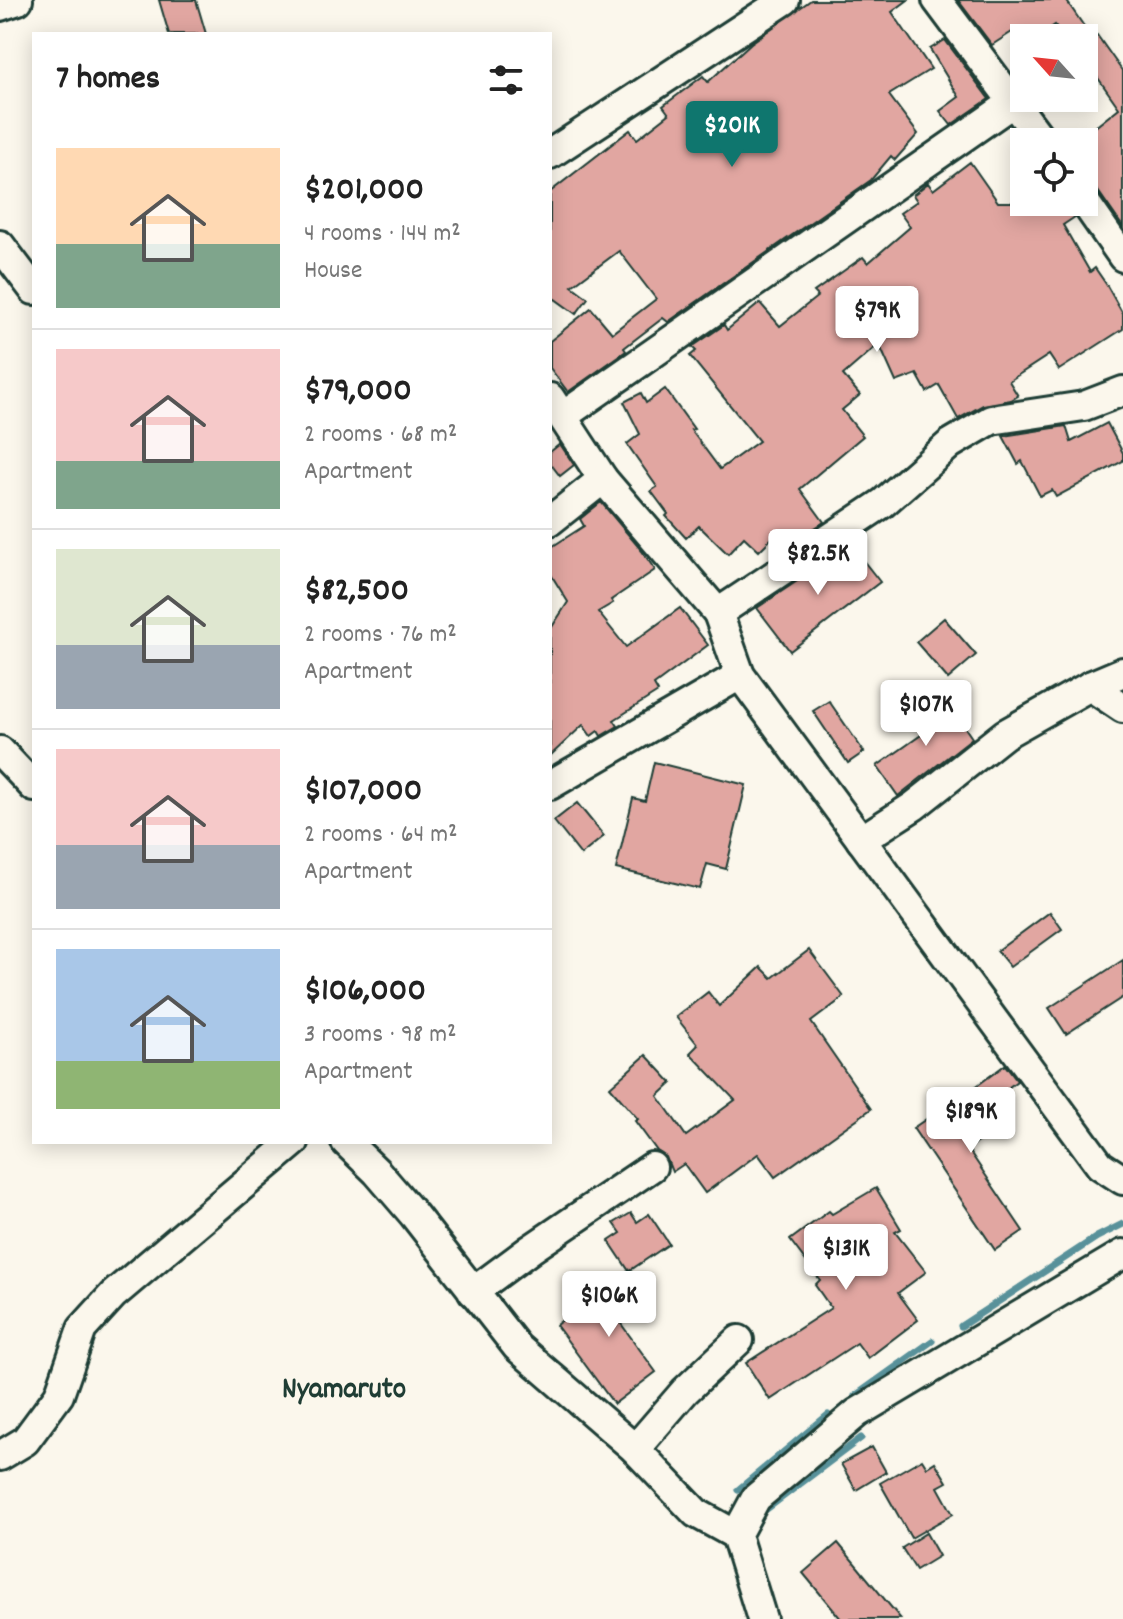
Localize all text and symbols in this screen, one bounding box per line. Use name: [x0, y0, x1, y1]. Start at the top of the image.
north arrow: [1010, 24, 1098, 112]
map controls: [1010, 24, 1098, 216]
text: 7 homes: [56, 56, 160, 105]
icon: filters: [484, 58, 528, 102]
pin: $201K: [676, 101, 788, 169]
text: $201K: [704, 108, 760, 145]
button: locate: [1010, 128, 1098, 216]
text: $201,000: [304, 167, 424, 216]
icon: home: [120, 180, 216, 276]
text: 4 rooms · 144 m²: [304, 216, 461, 253]
text: House: [304, 253, 362, 290]
pin: $79K: [830, 286, 924, 354]
text: $79K: [853, 293, 901, 330]
text: $79,000: [304, 368, 412, 417]
icon: home: [120, 381, 216, 477]
text: 2 rooms · 68 m²: [304, 417, 457, 454]
text: Apartment: [304, 454, 413, 491]
pin: $82.5K: [753, 529, 883, 597]
text: $82.5K: [786, 536, 850, 573]
text: $82,500: [304, 568, 409, 617]
icon: home: [120, 581, 216, 677]
text: 2 rooms · 76 m²: [304, 617, 457, 654]
text: Apartment: [304, 654, 413, 691]
pin: $107K: [870, 680, 982, 748]
text: $107K: [898, 687, 954, 724]
text: $107,000: [304, 768, 422, 817]
icon: home: [120, 781, 216, 877]
text: 2 rooms · 64 m²: [304, 817, 458, 854]
text: Apartment: [304, 854, 413, 891]
text: $106,000: [304, 968, 426, 1017]
icon: home: [120, 981, 216, 1077]
text: 3 rooms · 98 m²: [304, 1017, 457, 1054]
text: Apartment: [304, 1054, 413, 1091]
pin: $189K: [915, 1087, 1027, 1155]
text: $189K: [944, 1094, 998, 1131]
pin: $131K: [790, 1224, 902, 1292]
text: $131K: [822, 1231, 870, 1268]
pin: $106K: [553, 1271, 665, 1339]
text: $106K: [580, 1278, 638, 1315]
district label: Nyamaruto: [282, 1370, 406, 1413]

